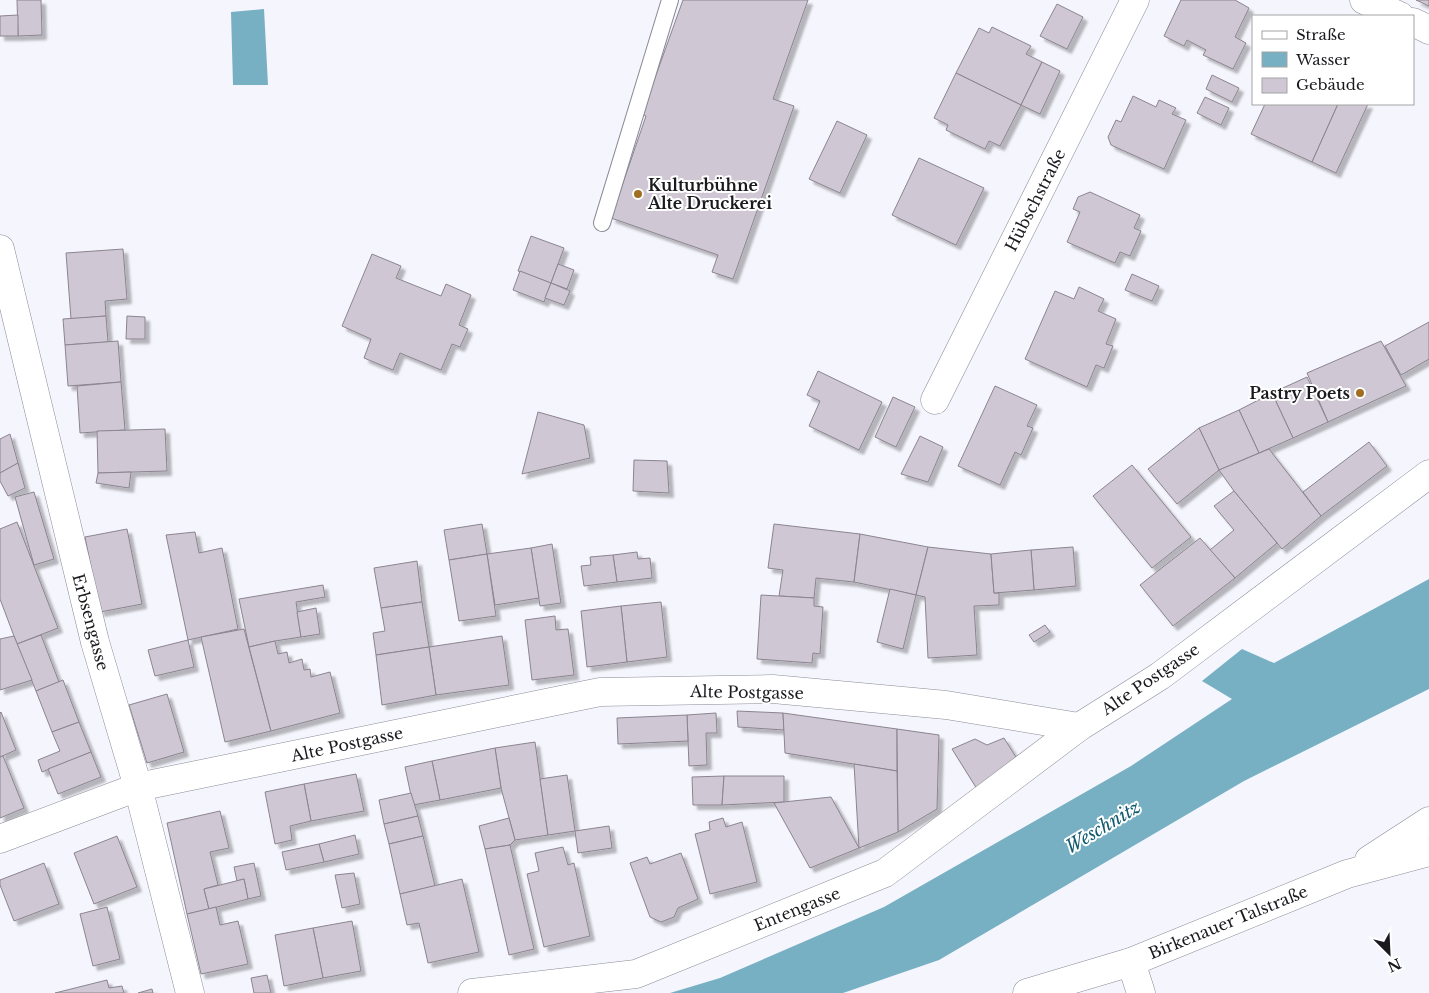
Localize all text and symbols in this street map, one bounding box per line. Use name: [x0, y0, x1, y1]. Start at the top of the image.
legend: [1252, 15, 1414, 105]
text: Straße: [1296, 25, 1346, 44]
text: Wasser: [1295, 50, 1351, 69]
text: Gebäude: [1296, 75, 1365, 94]
street label: Hübschstraße: [1001, 145, 1069, 255]
place label: Kulturbühne Alte Druckerei: [647, 175, 772, 213]
marker: Kulturbühne Alte Druckerei: [632, 188, 644, 200]
place label: Pastry Poets: [1249, 383, 1350, 403]
marker: Pastry Poets: [1354, 387, 1366, 399]
street label: Erbsengasse: [68, 571, 114, 673]
street label: Alte Postgasse: [1096, 639, 1203, 720]
street label: Alte Postgasse: [689, 681, 804, 703]
street label: Alte Postgasse: [288, 722, 405, 766]
water label: Weschnitz: [1062, 796, 1144, 858]
street label: Birkenauer Talstraße: [1145, 881, 1311, 963]
street label: Entengasse: [751, 883, 843, 935]
north arrow: [1364, 928, 1414, 978]
text: N: [1385, 954, 1404, 976]

